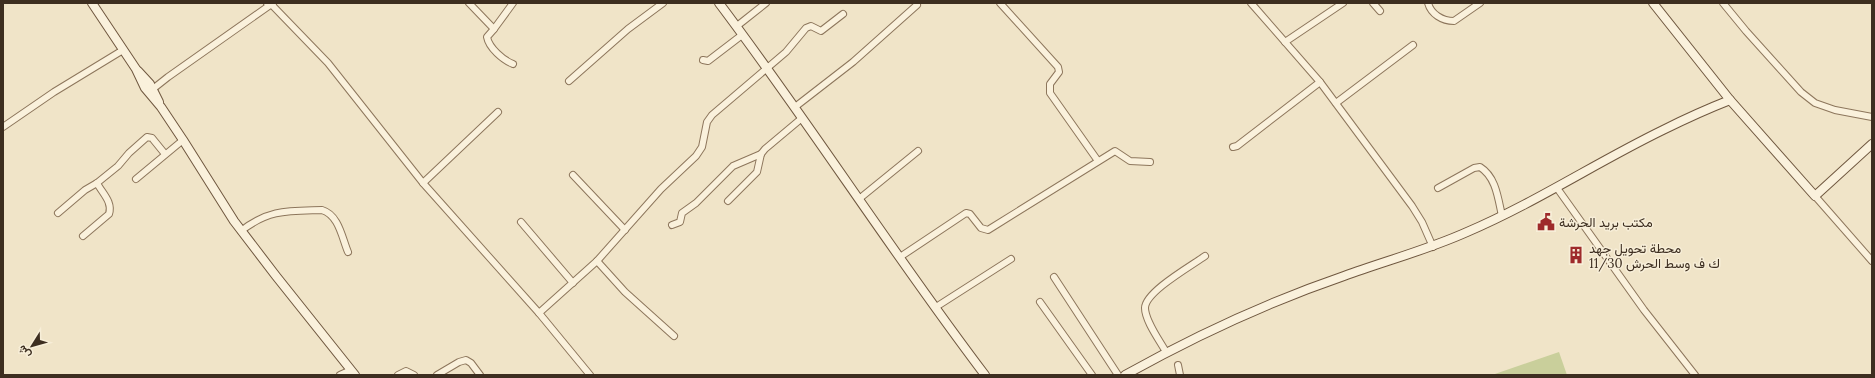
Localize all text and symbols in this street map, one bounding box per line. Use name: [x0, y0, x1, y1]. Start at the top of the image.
public building icon: مكتب بريد الحرشة: [1536, 212, 1556, 232]
place label: مكتب بريد الحرشة: [1559, 214, 1653, 231]
place label: محطة تحويل جهد 11/30 ك ف وسط الحرش: [1589, 240, 1720, 272]
building icon: محطة تحويل جهد 11/30 ك ف وسط الحرش: [1566, 245, 1586, 265]
north arrow: [12, 326, 52, 366]
text: ش: [14, 343, 34, 362]

